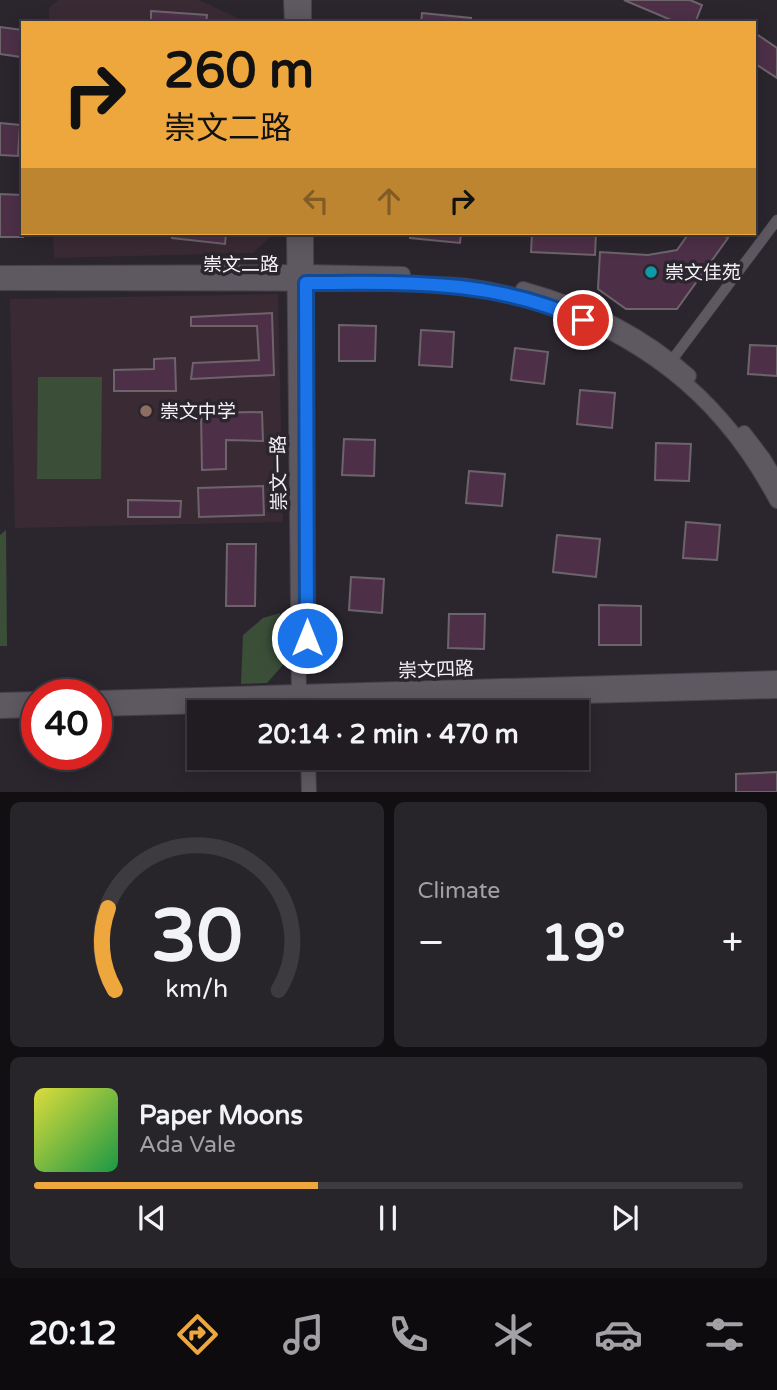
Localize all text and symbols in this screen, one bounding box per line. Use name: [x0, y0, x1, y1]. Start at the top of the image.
text: 260 m: [164, 42, 314, 101]
icon: right: [49, 49, 140, 140]
text: 崇文二路: [164, 110, 292, 148]
icon: left: [297, 182, 335, 220]
icon: ahead: [370, 182, 408, 220]
icon: right: [443, 182, 481, 220]
street label: 崇文二路: [203, 254, 279, 276]
place label: 崇文佳苑: [665, 262, 741, 284]
marker: 崇文佳苑: [643, 264, 659, 280]
pin: [553, 290, 613, 350]
icon: arrive: [564, 301, 602, 339]
place label: 崇文中学: [160, 401, 236, 423]
marker: 崇文中学: [138, 403, 154, 419]
street label: 崇文一路: [267, 435, 291, 511]
position arrow: [270, 601, 344, 675]
street label: 崇文四路: [398, 658, 474, 682]
speed limit sign: 40: [21, 679, 112, 770]
text: 20:14 · 2 min · 470 m: [257, 719, 519, 750]
text: Climate: [418, 877, 500, 905]
text: 30: [151, 894, 242, 982]
text: 19°: [541, 912, 626, 975]
text: −: [418, 920, 445, 966]
text: +: [722, 920, 743, 966]
text: km/h: [165, 974, 228, 1004]
text: Paper Moons: [139, 1100, 303, 1131]
text: Ada Vale: [139, 1131, 236, 1159]
icon: previous: [133, 1199, 171, 1237]
icon: pause: [369, 1199, 407, 1237]
icon: next: [606, 1199, 644, 1237]
icon: directions: [173, 1310, 222, 1359]
icon: music: [279, 1310, 328, 1359]
icon: phone: [384, 1310, 433, 1359]
icon: climate: [489, 1310, 538, 1359]
icon: car: [594, 1310, 643, 1359]
icon: filters: [700, 1310, 749, 1359]
text: 20:12: [28, 1315, 117, 1353]

